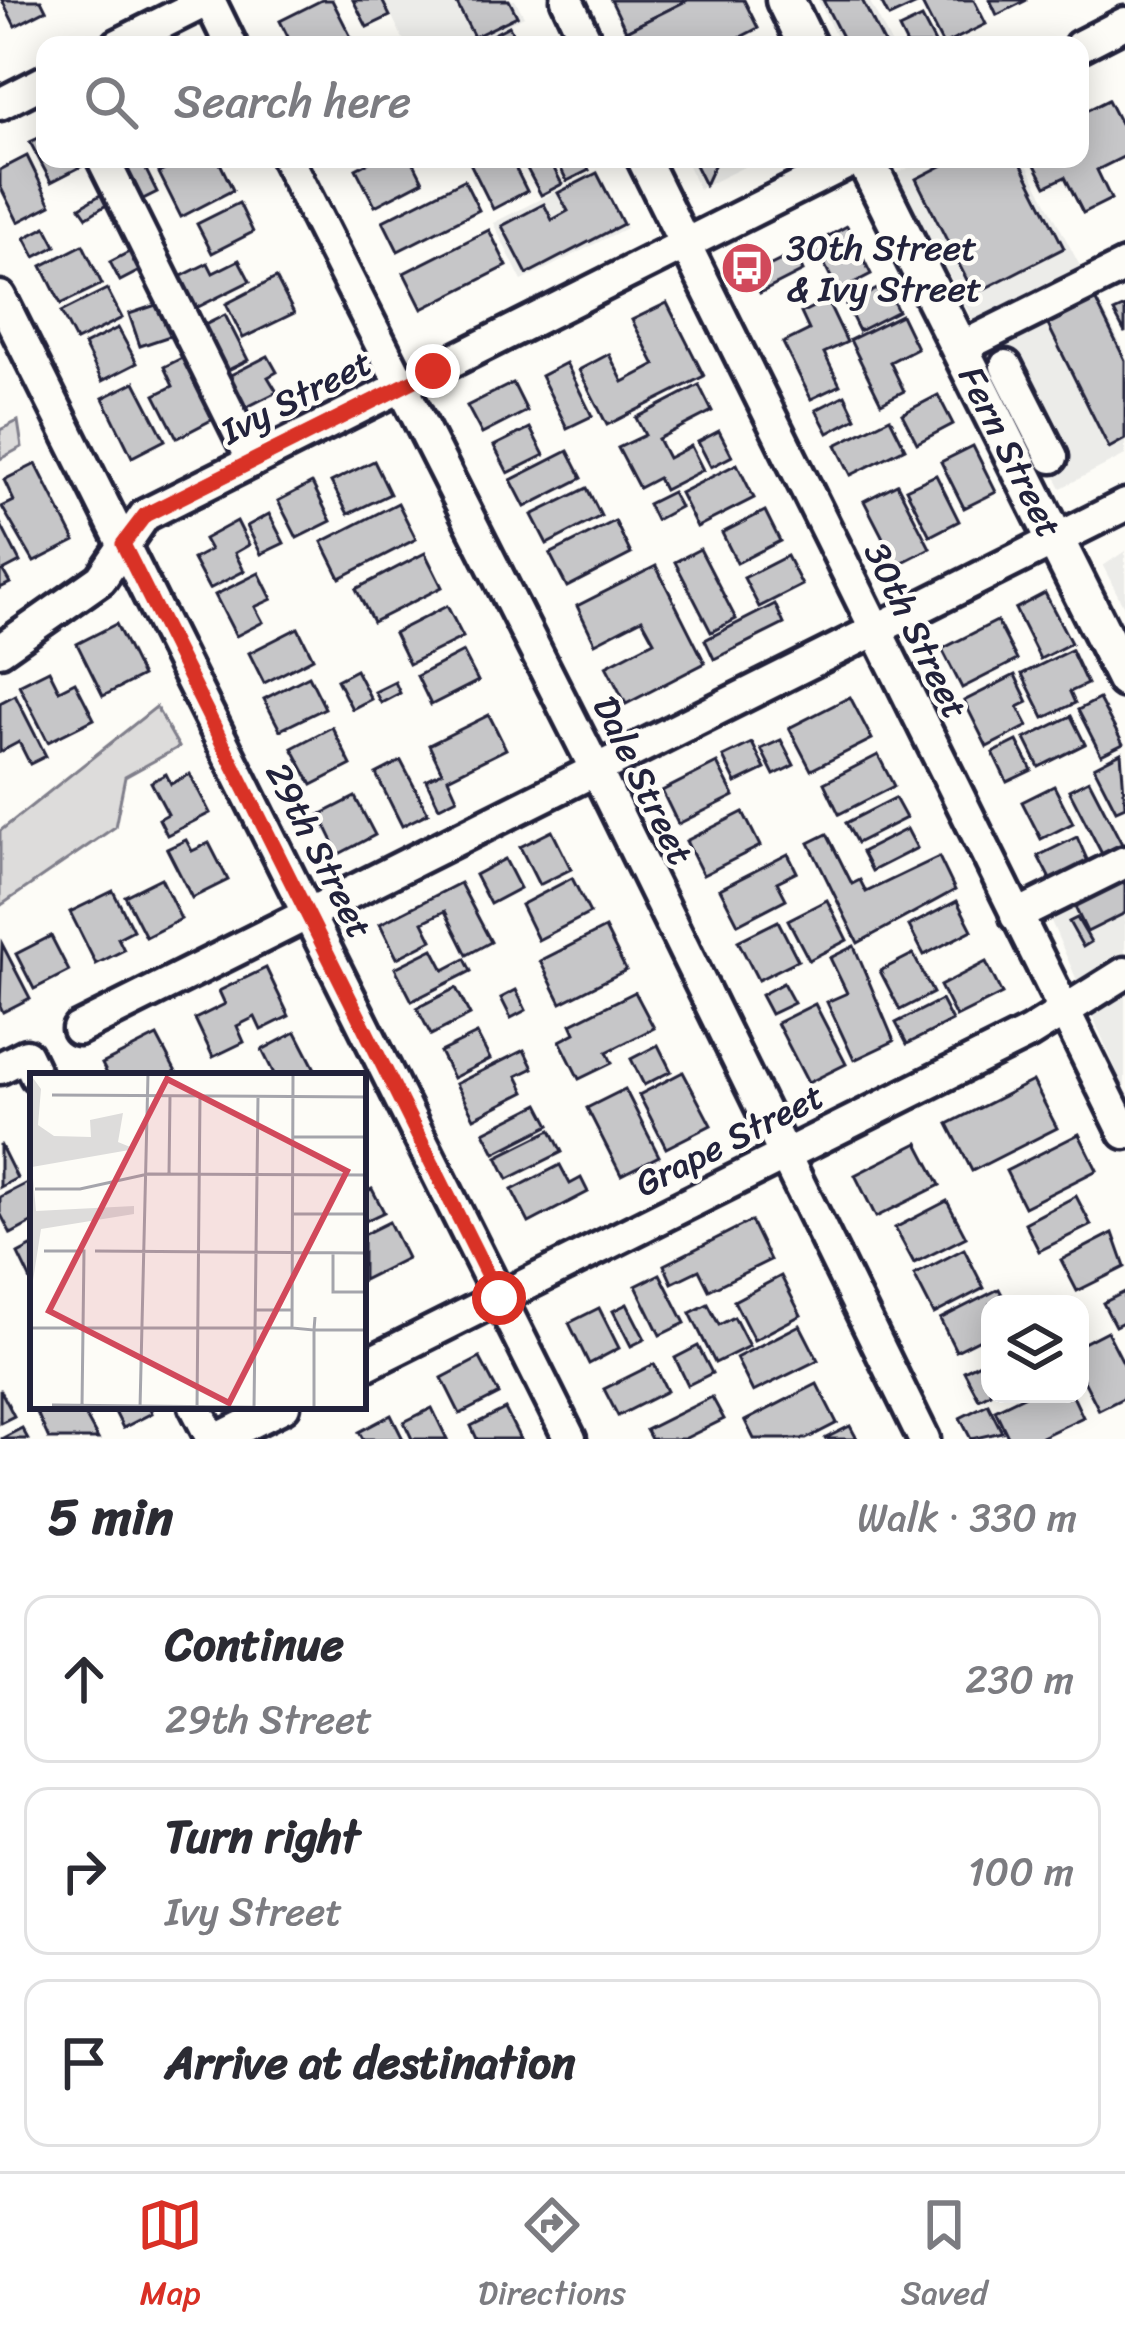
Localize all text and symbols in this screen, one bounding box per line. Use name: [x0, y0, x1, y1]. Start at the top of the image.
search box: [36, 36, 1089, 168]
text: Search here: [174, 62, 411, 142]
icon: search: [78, 69, 144, 135]
place label: 30th Street & Ivy Street: [786, 216, 982, 321]
bus stop icon: 30th Street & Ivy Street: [719, 240, 775, 296]
street label: Ivy Street: [208, 331, 384, 463]
route end: [406, 344, 460, 398]
street label: Fern Street: [940, 354, 1081, 550]
street label: 30th Street: [845, 531, 987, 730]
street label: Dale Street: [574, 684, 712, 876]
street label: 29th Street: [247, 751, 391, 950]
street label: Grape Street: [623, 1065, 836, 1215]
inset map: [30, 1073, 366, 1409]
route start: [472, 1271, 526, 1325]
map controls: [981, 1295, 1089, 1403]
button: layers: [981, 1295, 1089, 1403]
text: 5 min: [48, 1472, 173, 1562]
text: Walk · 330 m: [857, 1483, 1077, 1552]
text: Continue: [165, 1605, 344, 1685]
text: 230 m: [965, 1645, 1074, 1714]
icon: ahead: [51, 1646, 117, 1712]
text: 29th Street: [165, 1685, 372, 1754]
text: Turn right: [165, 1797, 360, 1877]
text: 100 m: [968, 1837, 1074, 1906]
icon: right: [51, 1838, 117, 1904]
text: Ivy Street: [165, 1877, 342, 1946]
text: Arrive at destination: [165, 2023, 575, 2103]
icon: arrive: [51, 2030, 117, 2096]
tab: Map: [137, 2192, 203, 2322]
tab: Directions: [478, 2192, 626, 2322]
tab: Saved: [901, 2192, 988, 2322]

